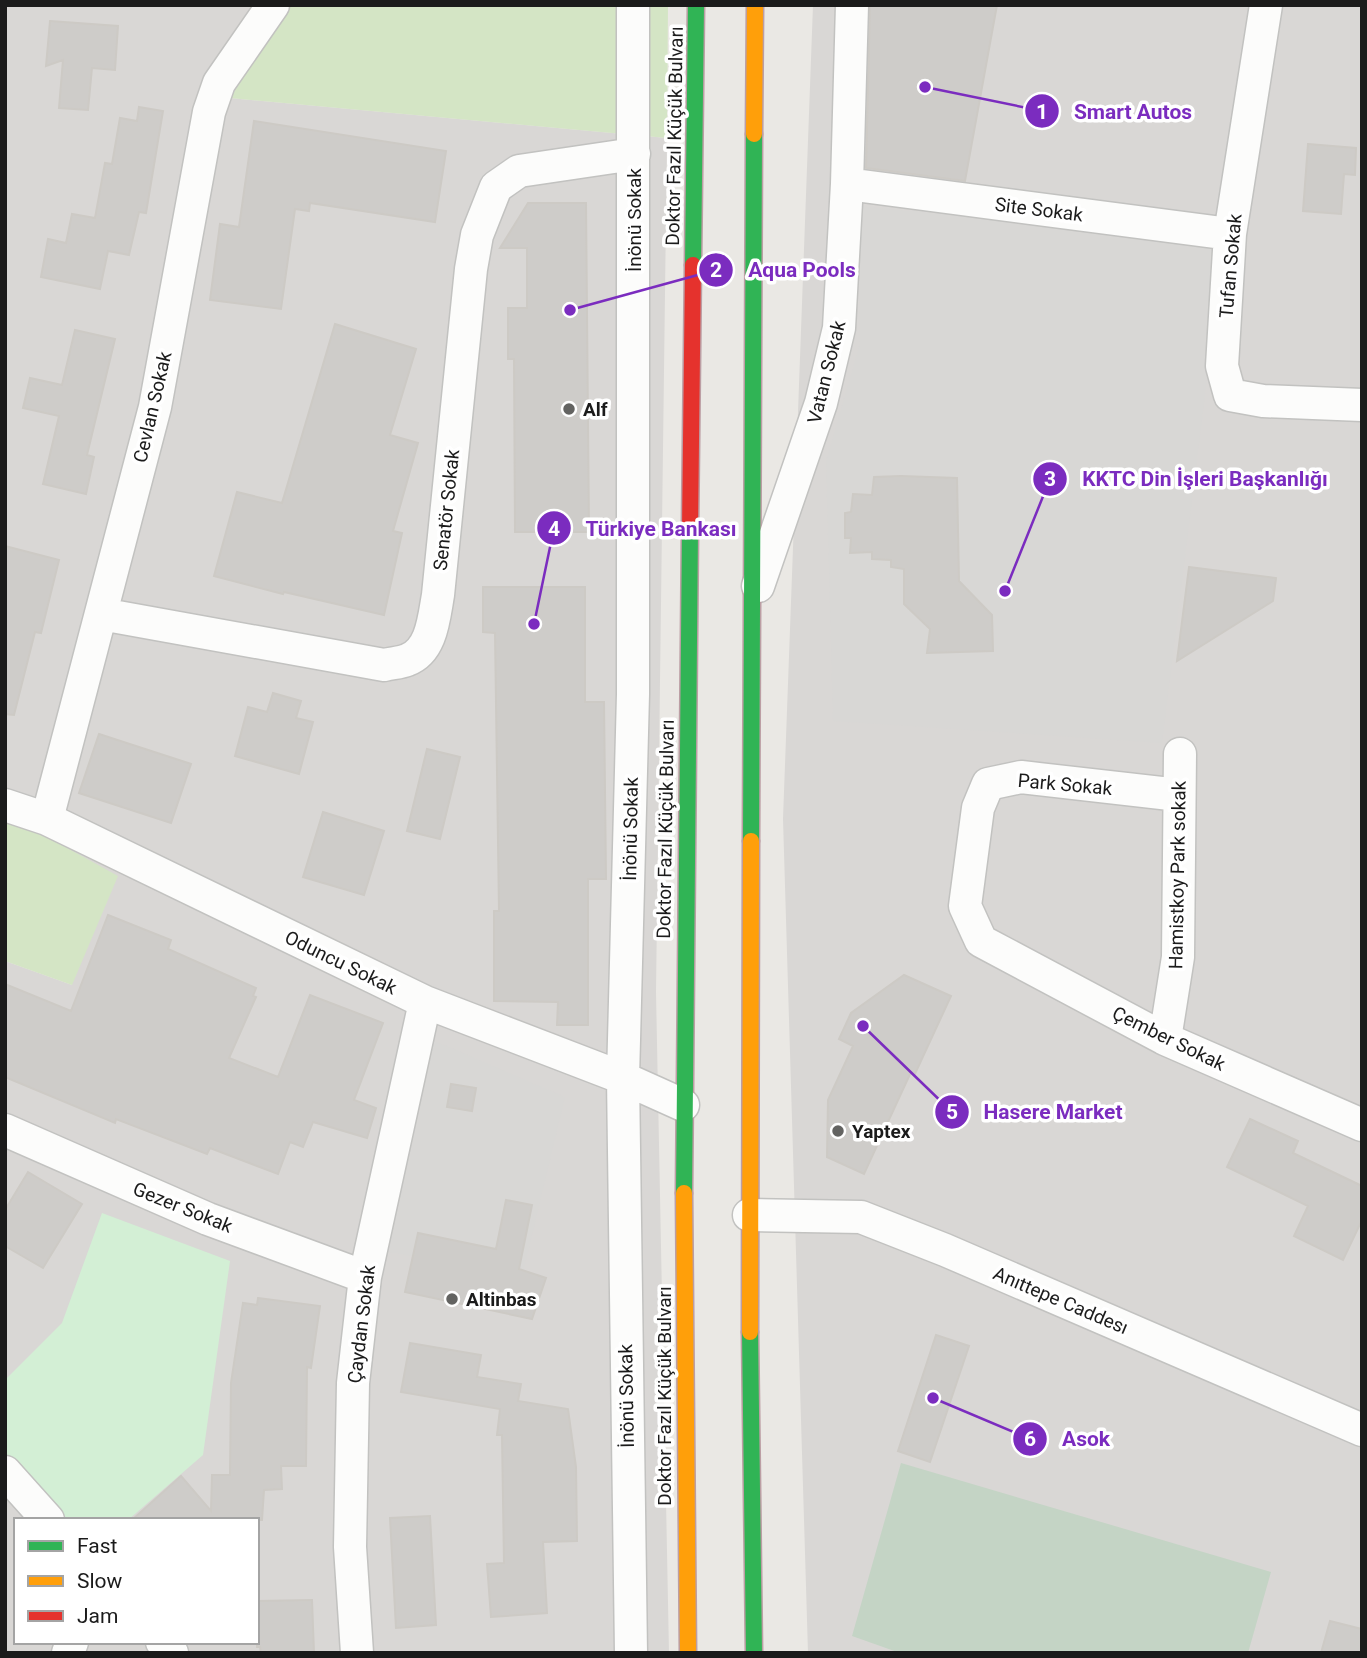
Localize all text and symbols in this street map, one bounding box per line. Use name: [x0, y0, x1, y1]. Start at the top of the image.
street label: Doktor Fazıl Küçük Bulvarı: [661, 26, 688, 246]
callout: Smart Autos: [1025, 90, 1206, 132]
text: 1: [1036, 100, 1048, 124]
text: Smart Autos: [1074, 100, 1192, 124]
street label: İnönü Sokak: [623, 168, 646, 272]
street label: Site Sokak: [994, 193, 1085, 226]
street label: Tufan Sokak: [1214, 212, 1247, 319]
callout: Aqua Pools: [699, 249, 870, 291]
text: 2: [710, 258, 722, 282]
text: Aqua Pools: [748, 258, 856, 282]
street label: Vatan Sokak: [803, 318, 850, 426]
street label: Cevlan Sokak: [129, 349, 177, 465]
place label: Alf: [583, 398, 608, 421]
marker: Alf: [561, 401, 577, 417]
street label: Senatör Sokak: [429, 448, 464, 572]
callout: KKTC Din İşleri Başkanlığı: [1033, 458, 1341, 500]
text: 3: [1044, 467, 1056, 491]
text: KKTC Din İşleri Başkanlığı: [1082, 467, 1328, 491]
callout: Türkiye Bankası: [536, 507, 750, 549]
text: 4: [548, 517, 560, 541]
text: Türkiye Bankası: [586, 517, 736, 541]
street label: Doktor Fazıl Küçük Bulvarı: [652, 719, 679, 939]
street label: Park Sokak: [1017, 769, 1114, 800]
street label: İnönü Sokak: [618, 777, 643, 881]
street label: Hamistkoy Park sokak: [1164, 780, 1191, 969]
street label: Oduncu Sokak: [281, 925, 401, 1000]
street label: Çember Sokak: [1109, 1001, 1229, 1076]
callout: Hasere Market: [934, 1091, 1136, 1133]
text: 5: [946, 1100, 958, 1124]
text: Hasere Market: [983, 1100, 1123, 1124]
place label: Yaptex: [852, 1120, 911, 1143]
marker: Yaptex: [830, 1123, 846, 1139]
street label: Gezer Sokak: [130, 1177, 236, 1238]
street label: Anıttepe Caddesı: [990, 1262, 1132, 1339]
street label: Çaydan Sokak: [343, 1263, 380, 1385]
street label: Doktor Fazıl Küçük Bulvarı: [653, 1286, 676, 1506]
place label: Altinbas: [466, 1288, 537, 1311]
marker: Altinbas: [444, 1291, 460, 1307]
street label: İnönü Sokak: [614, 1343, 639, 1448]
callout: Asok: [1013, 1418, 1124, 1460]
text: 6: [1024, 1427, 1036, 1451]
text: Asok: [1062, 1427, 1111, 1451]
legend: [14, 1518, 259, 1644]
text: Fast: [77, 1534, 118, 1558]
text: Slow: [77, 1569, 123, 1593]
text: Jam: [77, 1604, 118, 1628]

